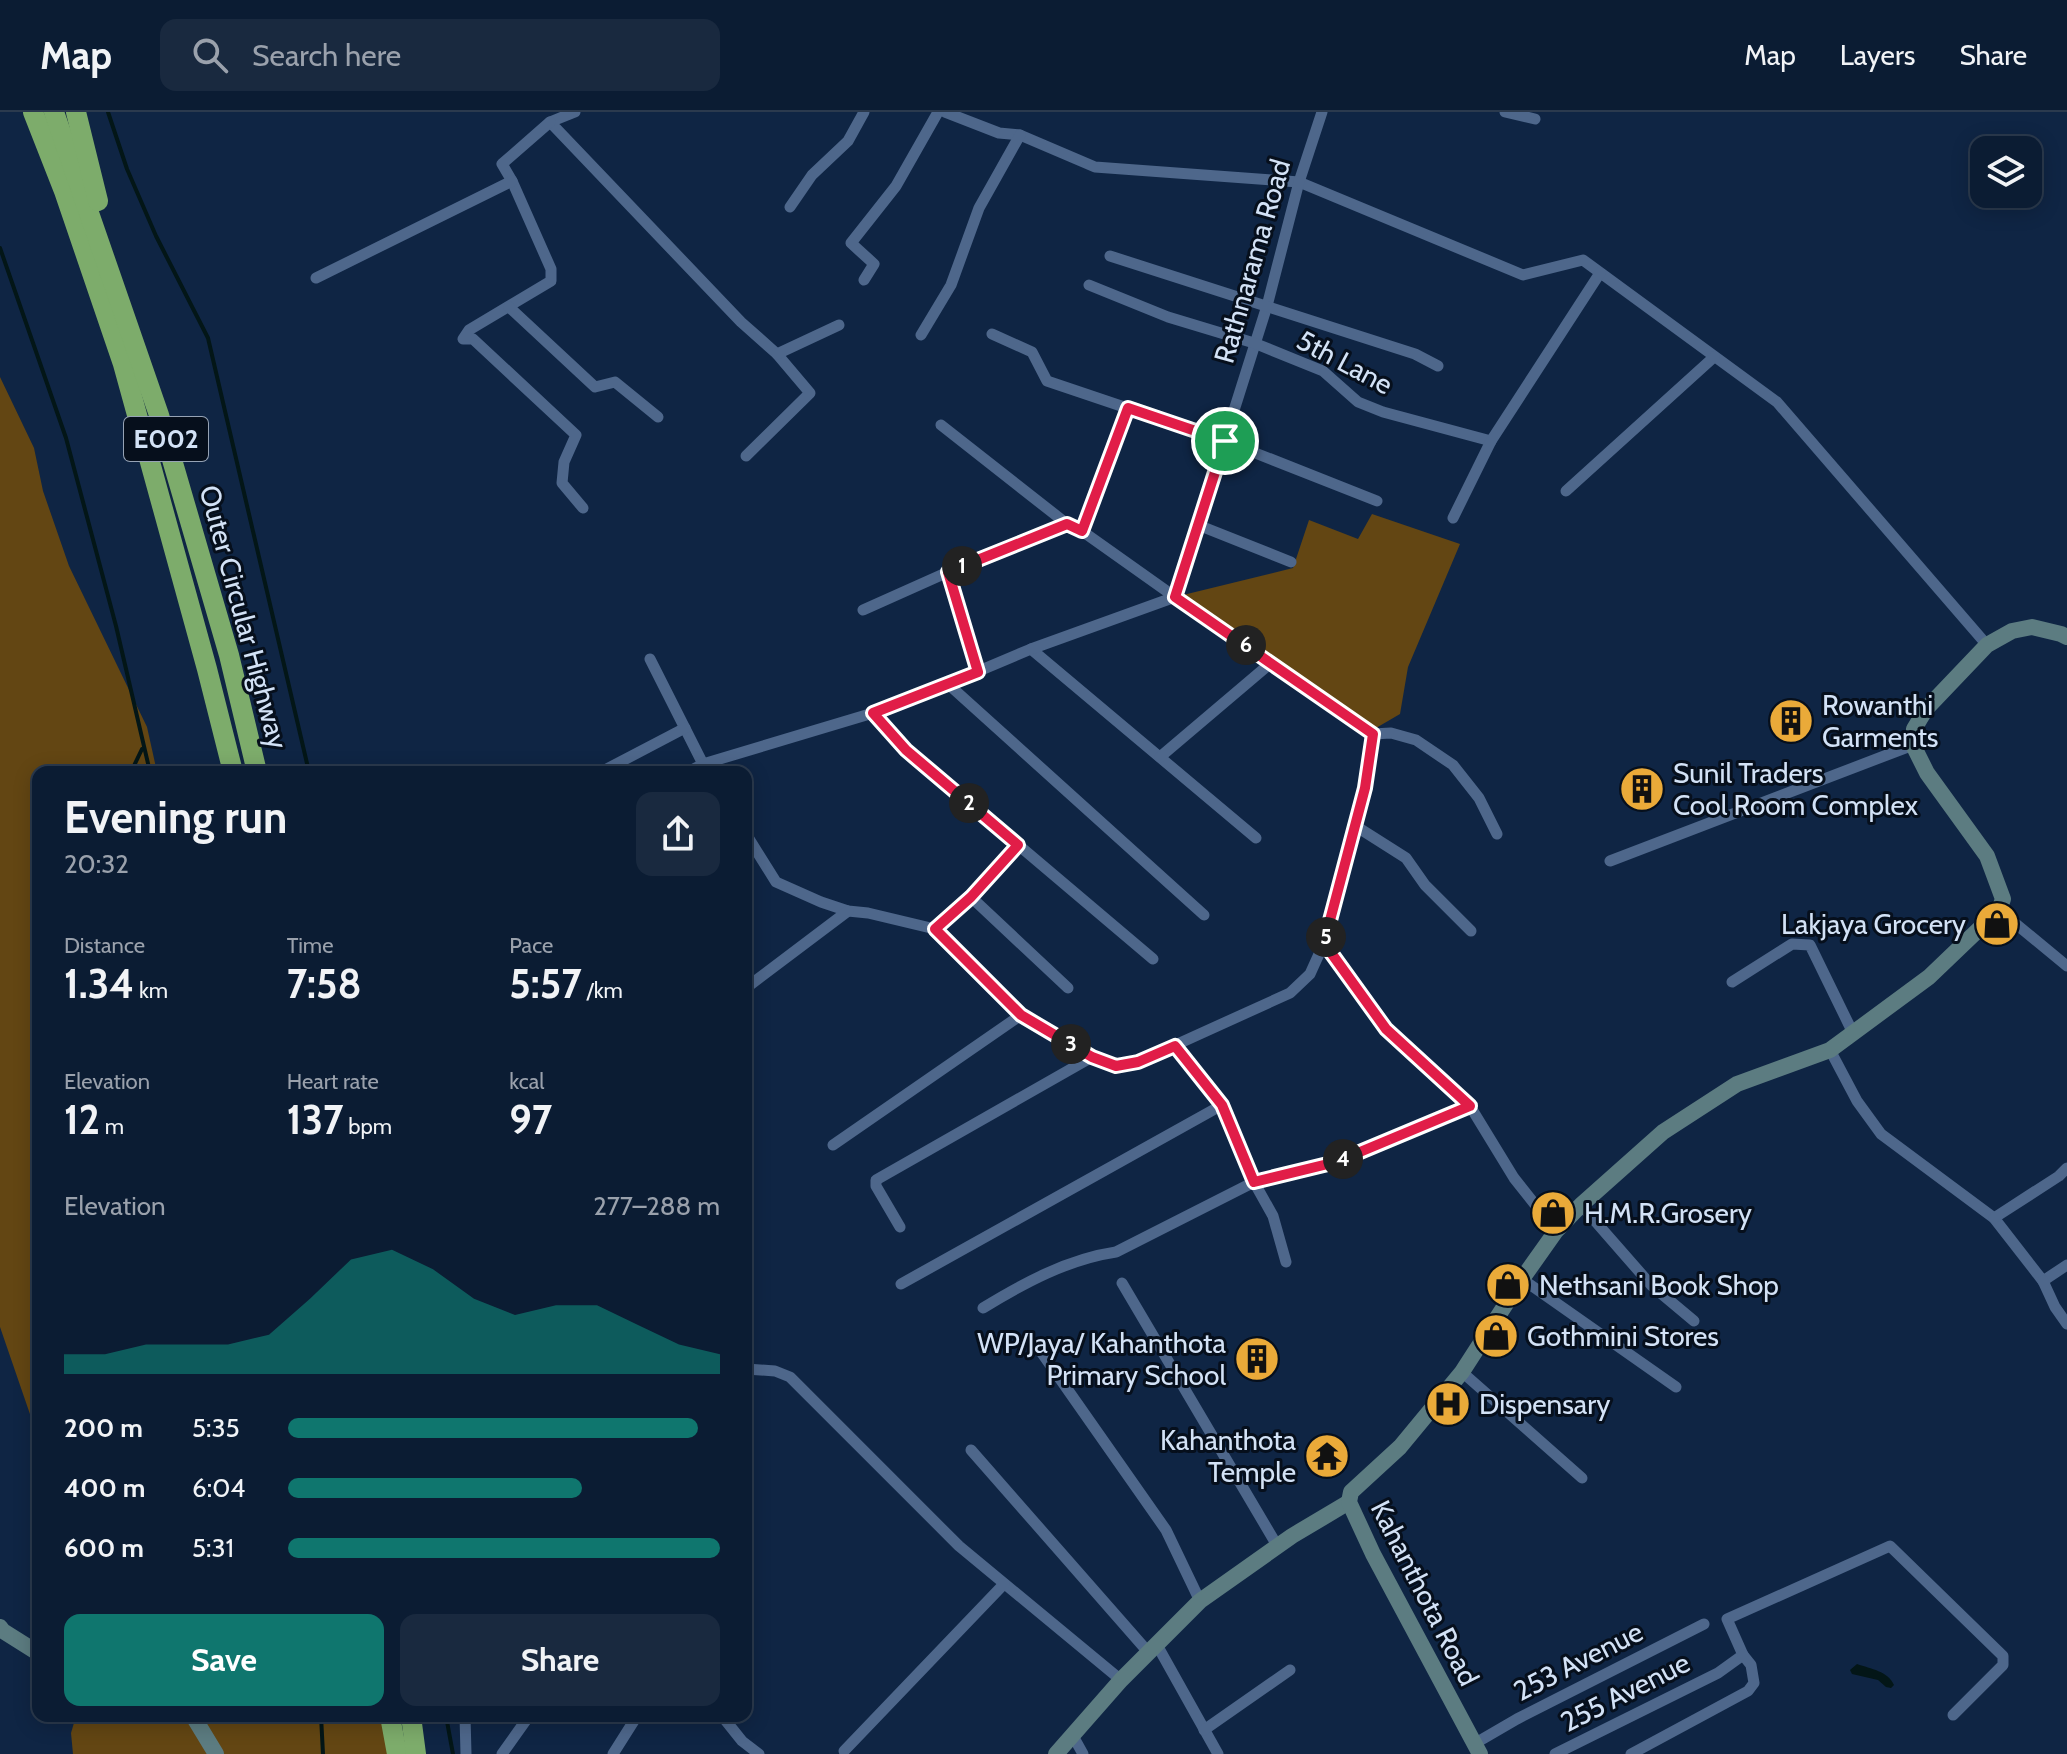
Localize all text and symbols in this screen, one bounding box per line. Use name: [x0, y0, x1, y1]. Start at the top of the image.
search box: [160, 19, 720, 91]
text: Map: [40, 32, 112, 79]
icon: search: [188, 33, 232, 77]
text: Search here: [252, 37, 401, 74]
text: Map: [1744, 38, 1796, 72]
text: Layers: [1840, 38, 1915, 72]
text: Share: [1959, 38, 2027, 72]
map controls: [1970, 136, 2042, 208]
button: layers: [1970, 136, 2042, 208]
street label: Rathnarama Road: [1207, 155, 1297, 367]
street label: 5th Lane: [1291, 323, 1399, 401]
pin: [1191, 407, 1259, 475]
road number: E002: [124, 417, 208, 461]
icon: arrive: [1203, 419, 1247, 463]
street label: Outer Circular Highway: [192, 481, 296, 753]
pin: 1: [942, 546, 982, 586]
text: 1: [958, 552, 966, 579]
pin: 6: [1226, 625, 1266, 665]
text: 6: [1240, 631, 1252, 658]
place label: Rowanthi Garments: [1822, 688, 1938, 754]
building icon: Rowanthi Garments: [1767, 697, 1815, 745]
place label: Sunil Traders Cool Room Complex: [1673, 756, 1918, 822]
building icon: Sunil Traders Cool Room Complex: [1618, 765, 1666, 813]
pin: 2: [949, 783, 989, 823]
text: 2: [963, 789, 975, 816]
text: Evening run: [64, 791, 287, 844]
button: share: [636, 792, 720, 876]
text: 20:32: [64, 848, 129, 880]
shop icon: Lakjaya Grocery: [1973, 900, 2021, 948]
place label: Lakjaya Grocery: [1781, 907, 1966, 941]
pin: 5: [1306, 917, 1346, 957]
text: 5: [1320, 923, 1332, 950]
text: Distance: [64, 932, 145, 959]
text: Time: [287, 932, 333, 959]
text: Pace: [509, 932, 553, 959]
text: 1.34: [64, 959, 134, 1008]
text: 7:58: [287, 959, 362, 1008]
text: 5:57: [509, 959, 582, 1008]
text: km: [134, 977, 168, 1004]
text: /km: [582, 977, 623, 1004]
pin: 3: [1051, 1024, 1091, 1064]
text: 3: [1065, 1030, 1077, 1057]
text: Elevation: [64, 1068, 150, 1095]
text: Heart rate: [287, 1068, 379, 1095]
text: kcal: [509, 1068, 544, 1095]
text: 12: [64, 1095, 100, 1144]
text: 137: [287, 1095, 343, 1144]
text: 97: [509, 1095, 552, 1144]
text: m: [100, 1113, 124, 1140]
text: bpm: [343, 1113, 392, 1140]
pin: 4: [1323, 1139, 1363, 1179]
text: 4: [1336, 1145, 1350, 1172]
shop icon: H.M.R.Grosery: [1529, 1189, 1577, 1237]
text: Elevation: [64, 1190, 166, 1222]
text: 277–288 m: [593, 1190, 720, 1222]
place label: H.M.R.Grosery: [1584, 1196, 1752, 1230]
shop icon: Nethsani Book Shop: [1484, 1261, 1532, 1309]
place label: Nethsani Book Shop: [1539, 1268, 1779, 1302]
shop icon: Gothmini Stores: [1472, 1312, 1520, 1360]
place label: Gothmini Stores: [1527, 1319, 1719, 1353]
place label: WP/Jaya/ Kahanthota Primary School: [977, 1326, 1227, 1392]
building icon: WP/Jaya/ Kahanthota Primary School: [1233, 1335, 1281, 1383]
hospital icon: Dispensary: [1424, 1380, 1472, 1428]
place label: Dispensary: [1479, 1387, 1610, 1421]
text: 200 m: [64, 1412, 143, 1444]
text: 5:35: [192, 1412, 240, 1444]
place label: Kahanthota Temple: [1160, 1423, 1297, 1489]
temple icon: Kahanthota Temple: [1303, 1432, 1351, 1480]
text: 400 m: [64, 1472, 145, 1504]
text: 6:04: [192, 1472, 245, 1504]
street label: Kahanthota Road: [1364, 1495, 1486, 1691]
text: 600 m: [64, 1532, 144, 1564]
text: 5:31: [192, 1532, 234, 1564]
button: Save: [64, 1614, 384, 1706]
button: Share: [400, 1614, 720, 1706]
street label: 253 Avenue: [1508, 1614, 1648, 1708]
street label: 255 Avenue: [1555, 1645, 1695, 1739]

